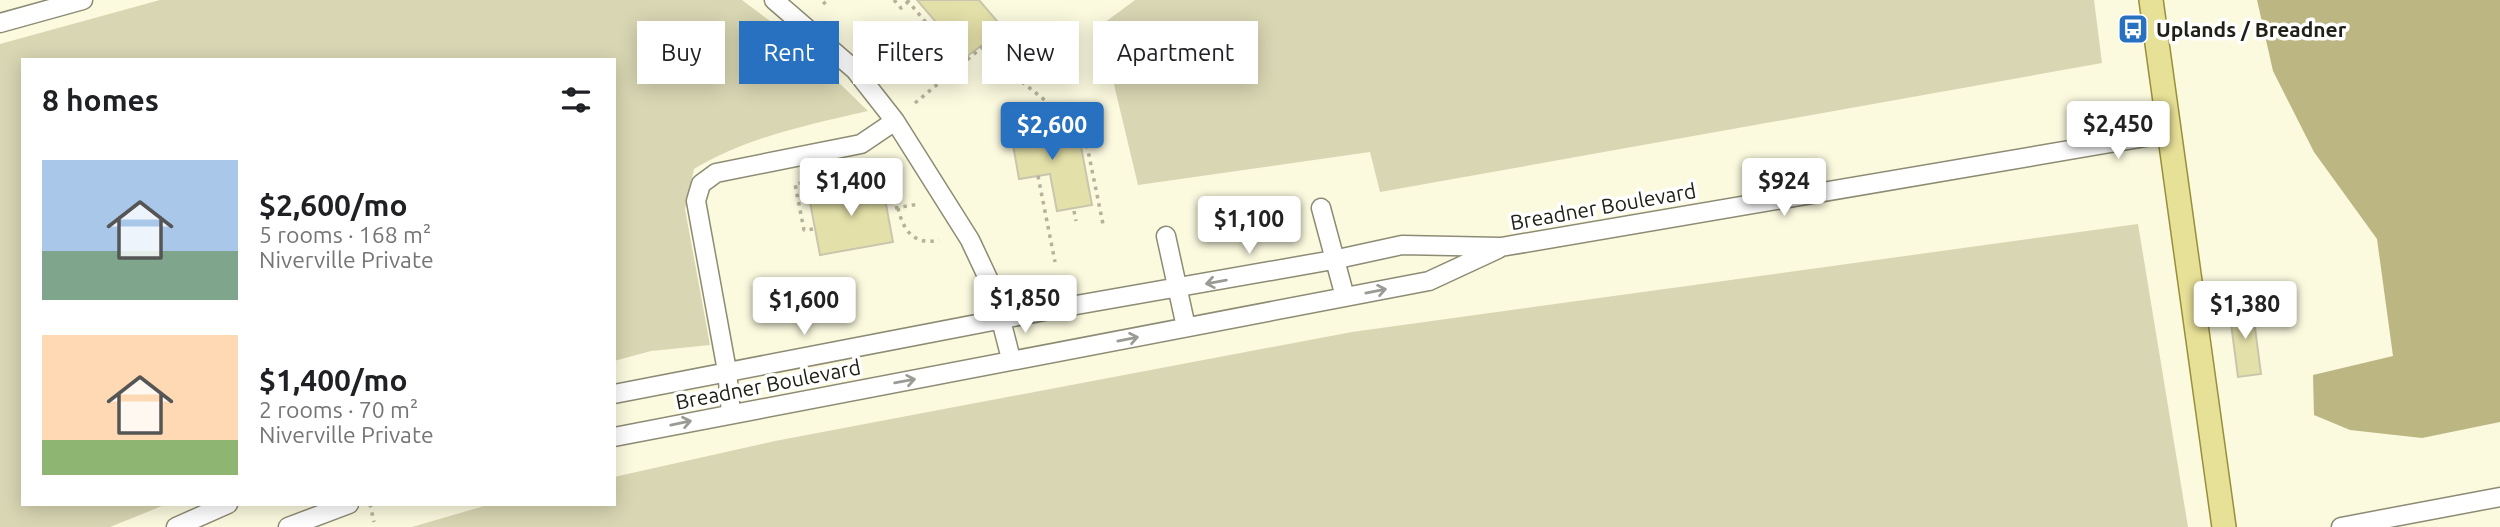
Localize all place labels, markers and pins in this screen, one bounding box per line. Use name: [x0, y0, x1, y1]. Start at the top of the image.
bus stop icon: Uplands / Breadner: [2116, 12, 2150, 46]
place label: Uplands / Breadner: [2156, 17, 2347, 41]
pin: $2,600: [995, 102, 1109, 162]
pin: $2,450: [2061, 102, 2175, 161]
pin: $1,400: [794, 158, 908, 218]
pin: $924: [1743, 158, 1825, 218]
pin: $1,100: [1192, 196, 1306, 256]
pin: $1,850: [968, 276, 1082, 335]
pin: $1,600: [747, 278, 861, 337]
pin: $1,380: [2188, 282, 2302, 341]

